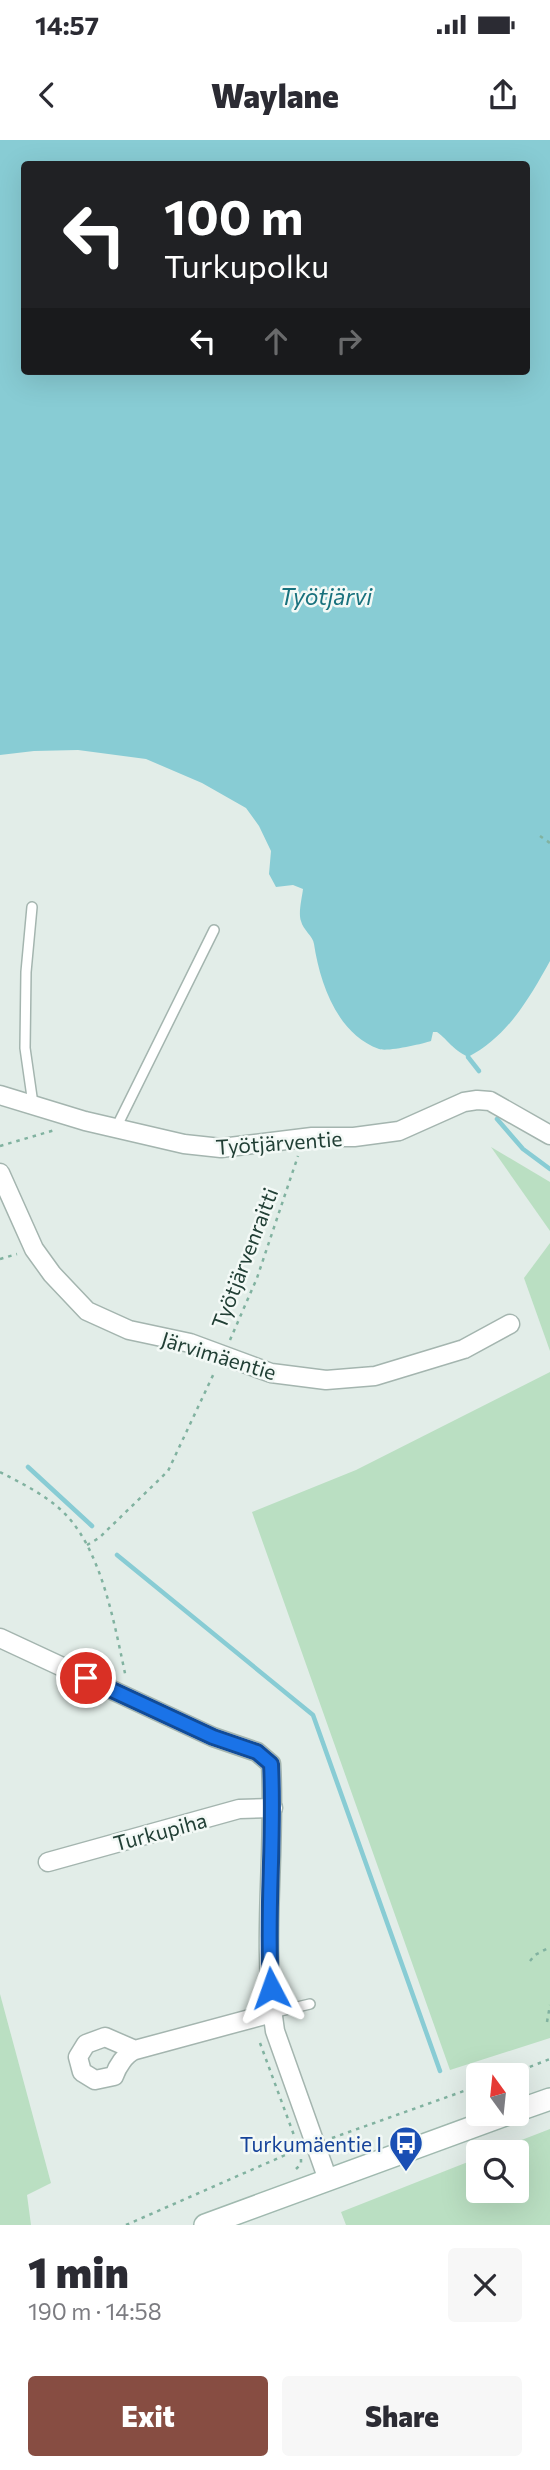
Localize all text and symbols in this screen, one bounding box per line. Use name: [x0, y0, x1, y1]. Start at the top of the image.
text: 14:57: [35, 9, 99, 40]
text: Waylane: [211, 75, 339, 115]
icon: back: [28, 76, 66, 114]
icon: share: [484, 76, 522, 114]
text: 100 m: [164, 185, 303, 245]
icon: left: [49, 189, 140, 280]
text: Turkupolku: [164, 245, 329, 285]
icon: left: [184, 322, 222, 360]
icon: ahead: [257, 322, 295, 360]
icon: right: [330, 322, 368, 360]
water label: Työtjärvi: [280, 582, 373, 610]
street label: Työtjärventie: [215, 1125, 343, 1159]
street label: Työtjärvenraitti: [206, 1184, 282, 1332]
street label: Järvimäentie: [158, 1326, 280, 1384]
pin: [56, 1648, 116, 1708]
icon: arrive: [67, 1659, 105, 1697]
street label: Turkupiha: [111, 1807, 209, 1855]
position arrow: [234, 1951, 308, 2025]
north arrow: [466, 2063, 528, 2126]
map controls: [466, 2063, 529, 2203]
bus stop icon: Turkumäentie I: [387, 2124, 425, 2173]
place label: Turkumäentie I: [240, 2131, 382, 2156]
button: search: [466, 2140, 529, 2203]
text: 1 min: [28, 2245, 129, 2297]
button: close: [448, 2248, 522, 2322]
text: 190 m · 14:58: [28, 2297, 162, 2325]
button: Exit: [28, 2376, 268, 2456]
button: Share: [282, 2376, 522, 2456]

